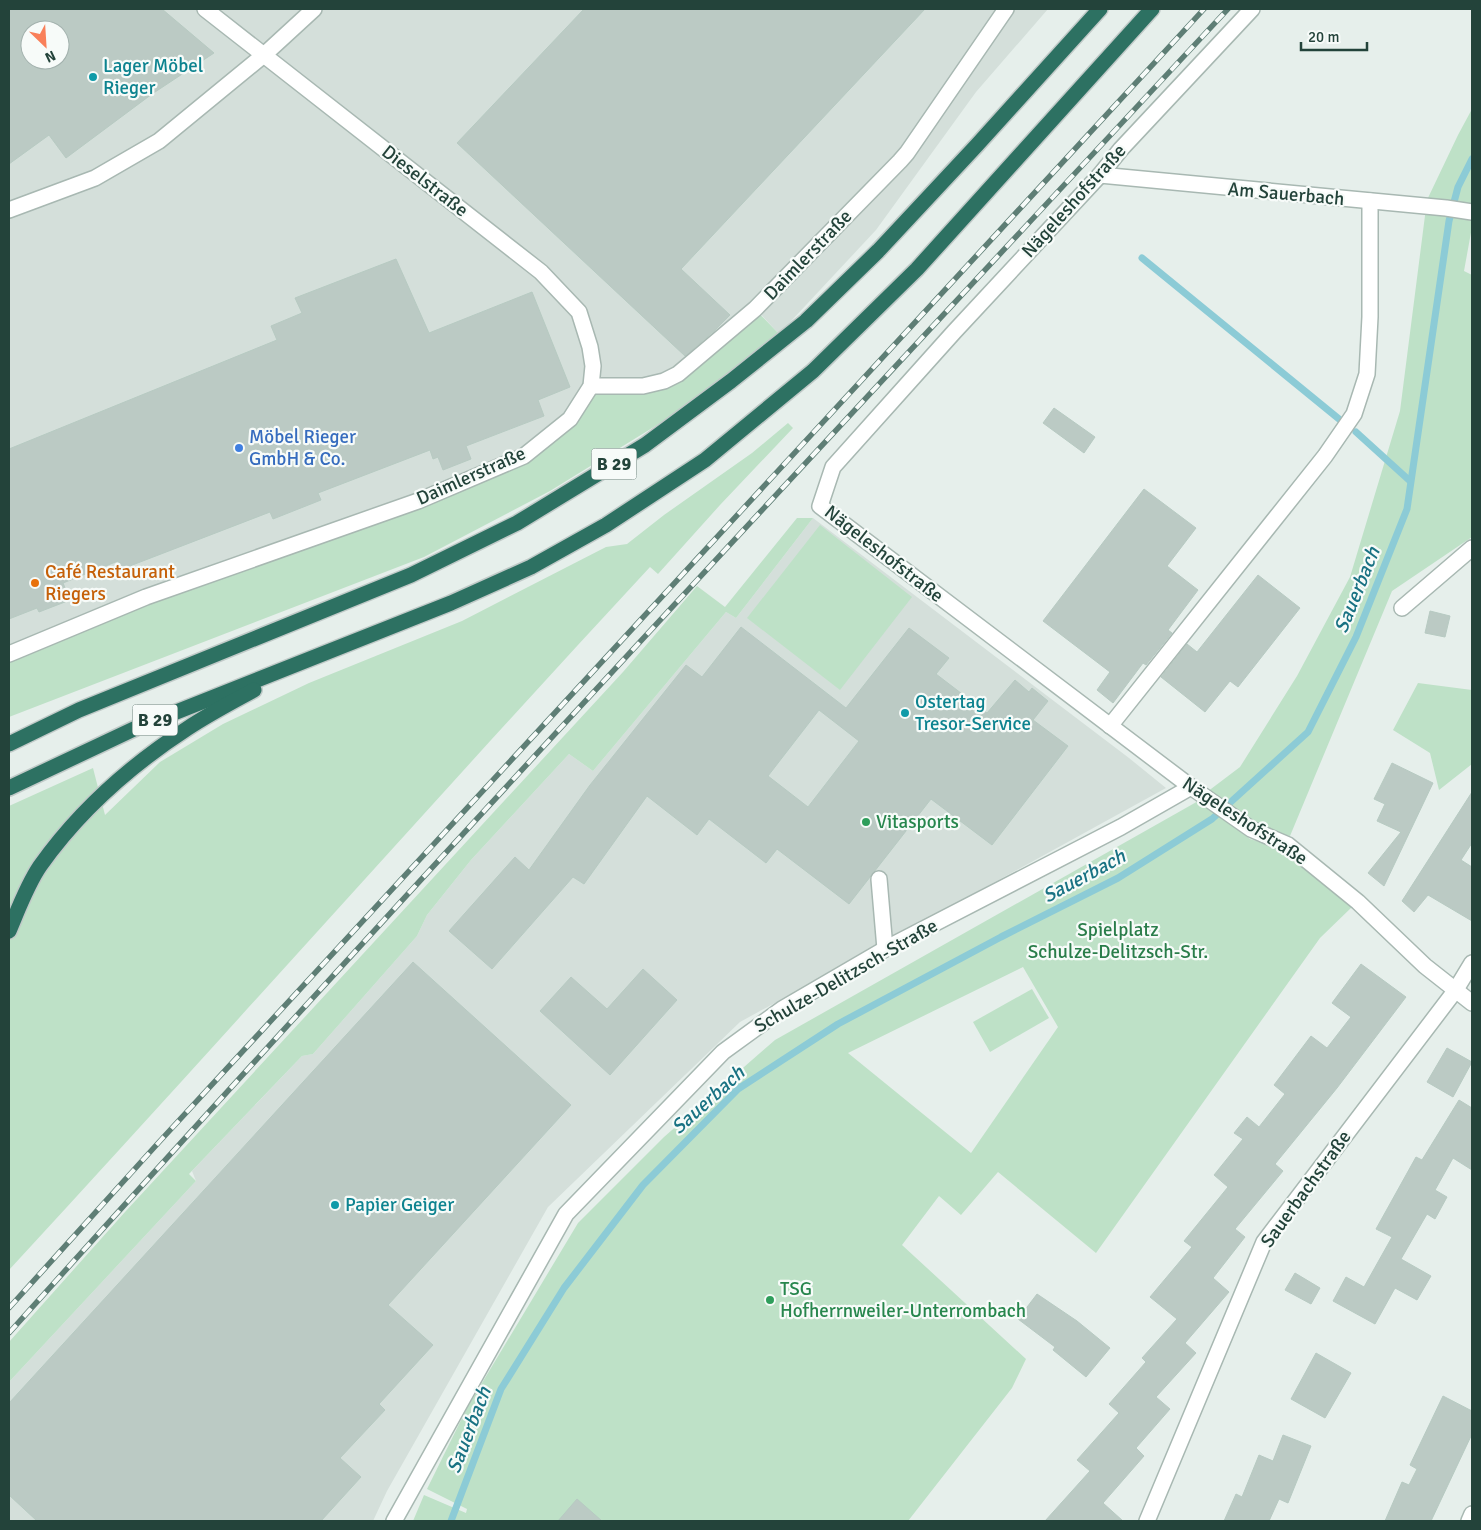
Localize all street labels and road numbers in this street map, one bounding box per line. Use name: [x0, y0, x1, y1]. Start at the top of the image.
street label: Nägeleshofstraße: [1017, 139, 1131, 263]
street label: Dieselstraße: [377, 140, 473, 222]
street label: Am Sauerbach: [1227, 177, 1345, 211]
street label: Daimlerstraße: [759, 205, 857, 305]
street label: Daimlerstraße: [413, 441, 529, 511]
road number: B 29: [592, 448, 636, 479]
street label: Nägeleshofstraße: [820, 500, 948, 608]
road number: B 29: [132, 704, 178, 736]
street label: Nägeleshofstraße: [1178, 772, 1312, 870]
street label: Schulze-Delitzsch-Straße: [750, 914, 942, 1038]
street label: Sauerbachstraße: [1256, 1126, 1356, 1252]

